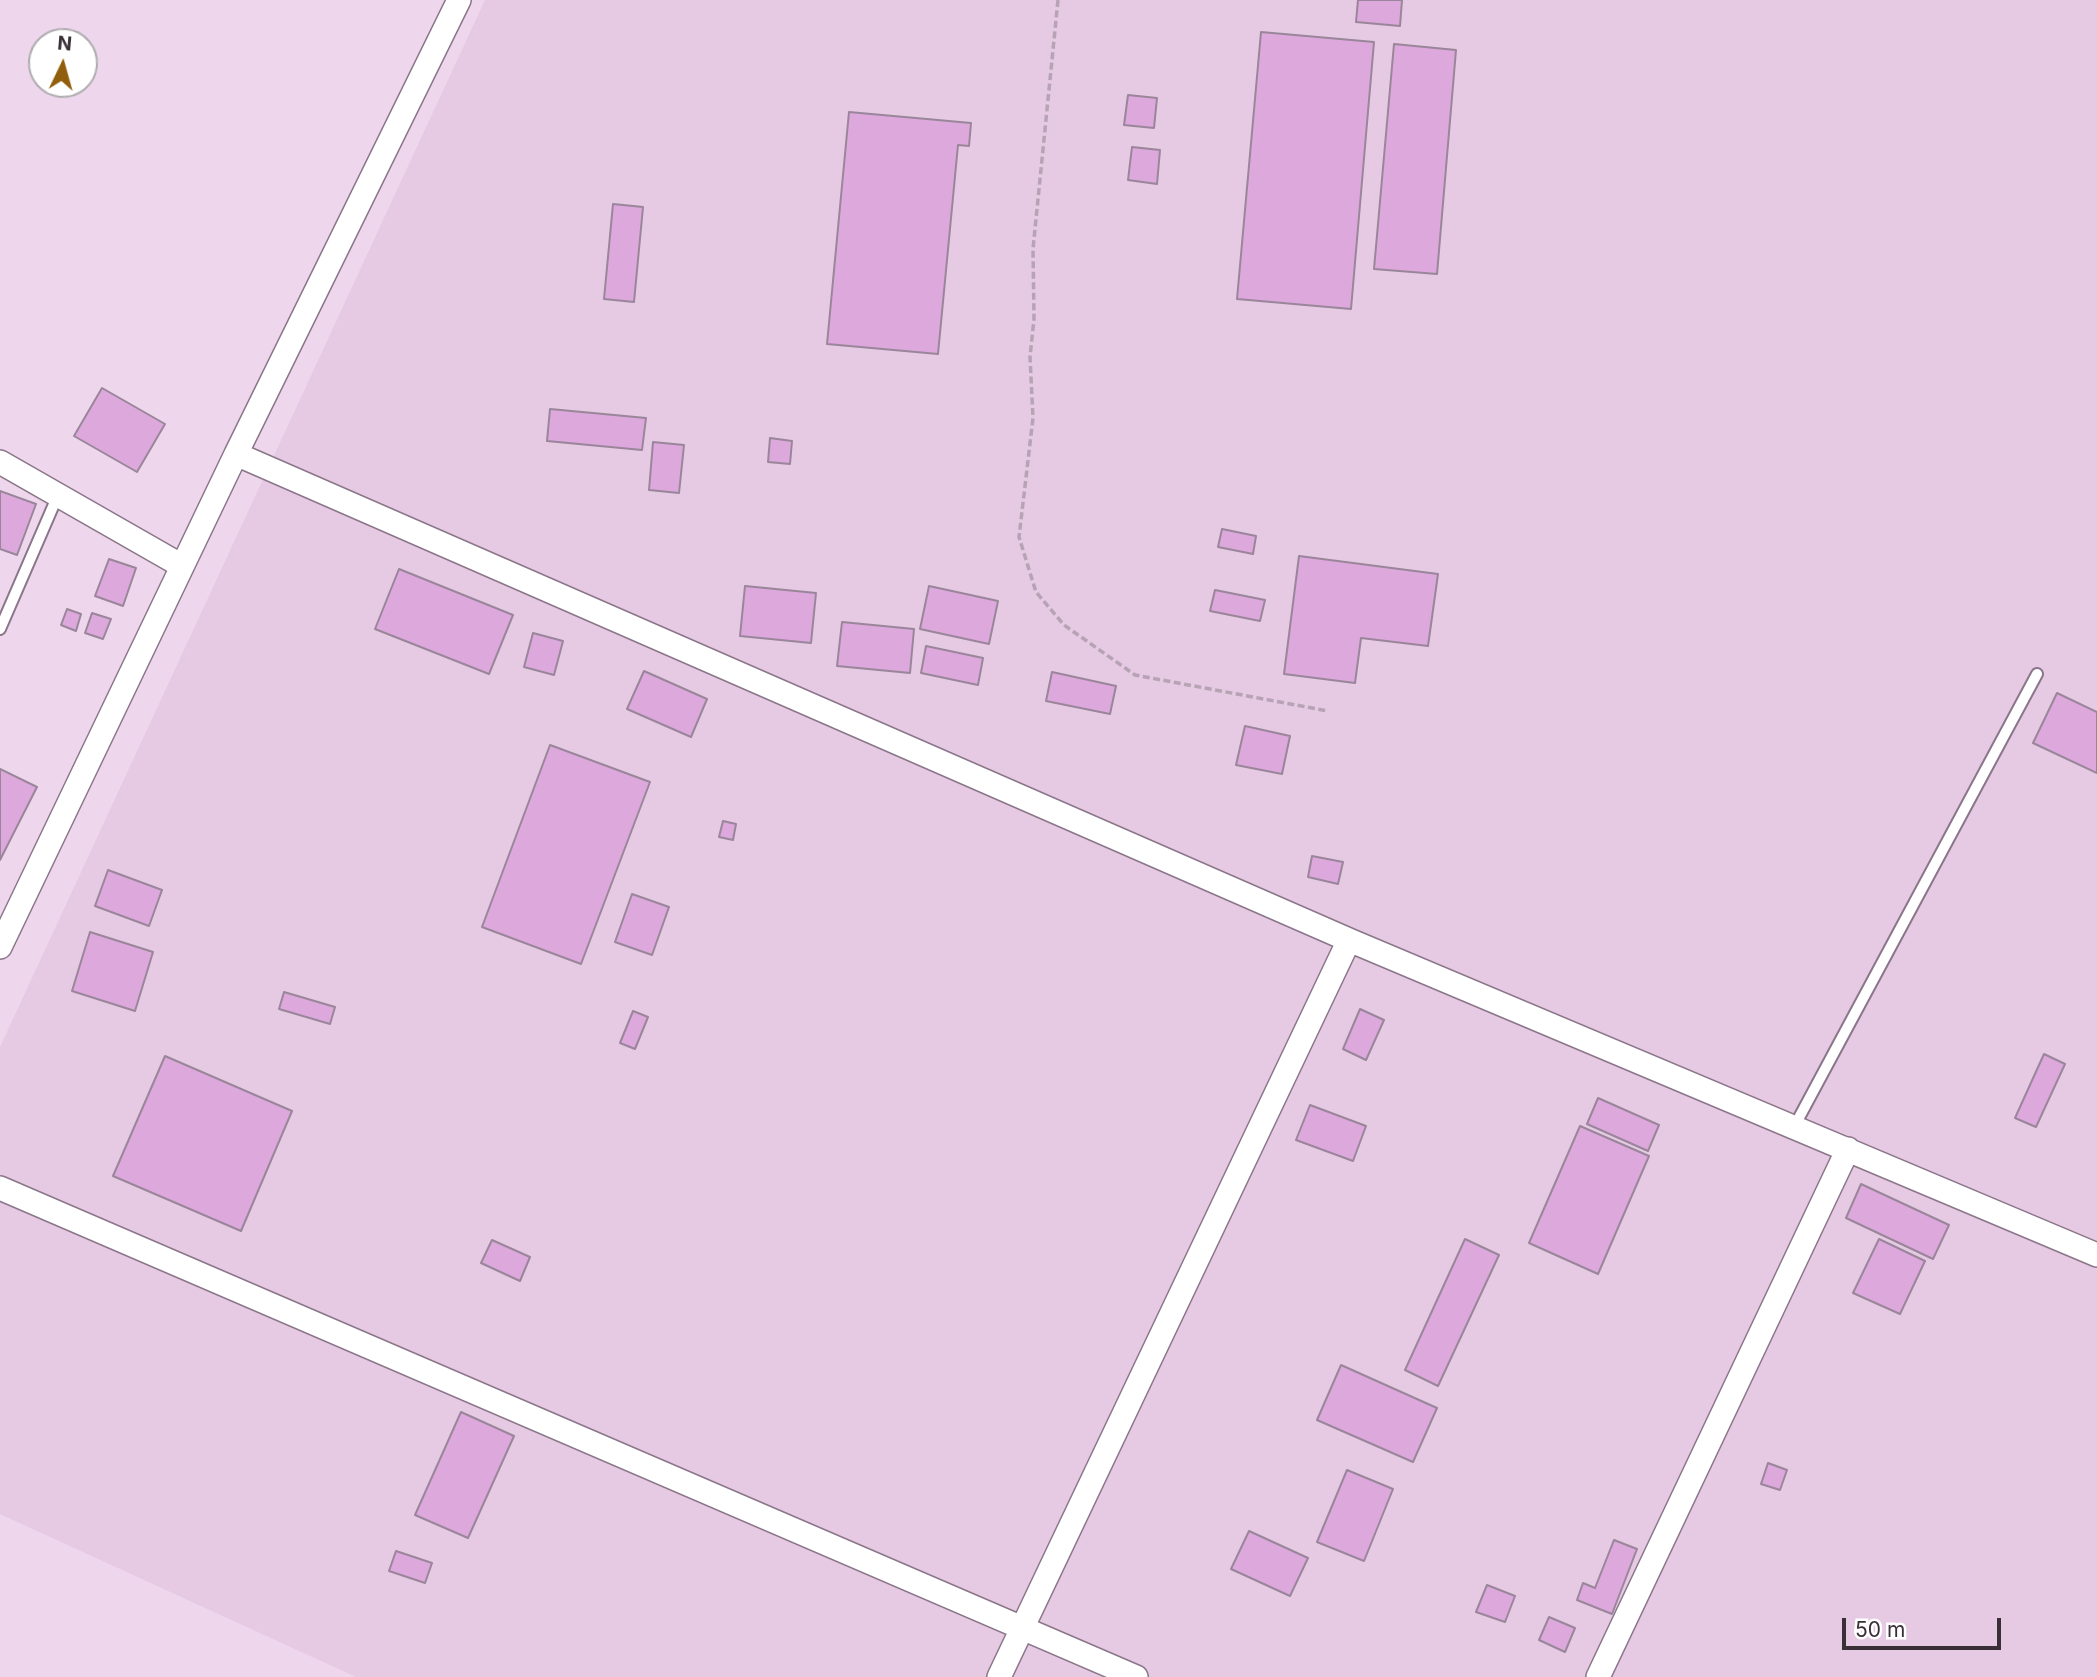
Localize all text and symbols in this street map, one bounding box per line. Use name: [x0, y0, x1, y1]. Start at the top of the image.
north arrow: [28, 28, 98, 98]
text: N: [56, 31, 73, 56]
scale bar: [1845, 1604, 2004, 1648]
text: 50 m: [1855, 1617, 1905, 1642]

